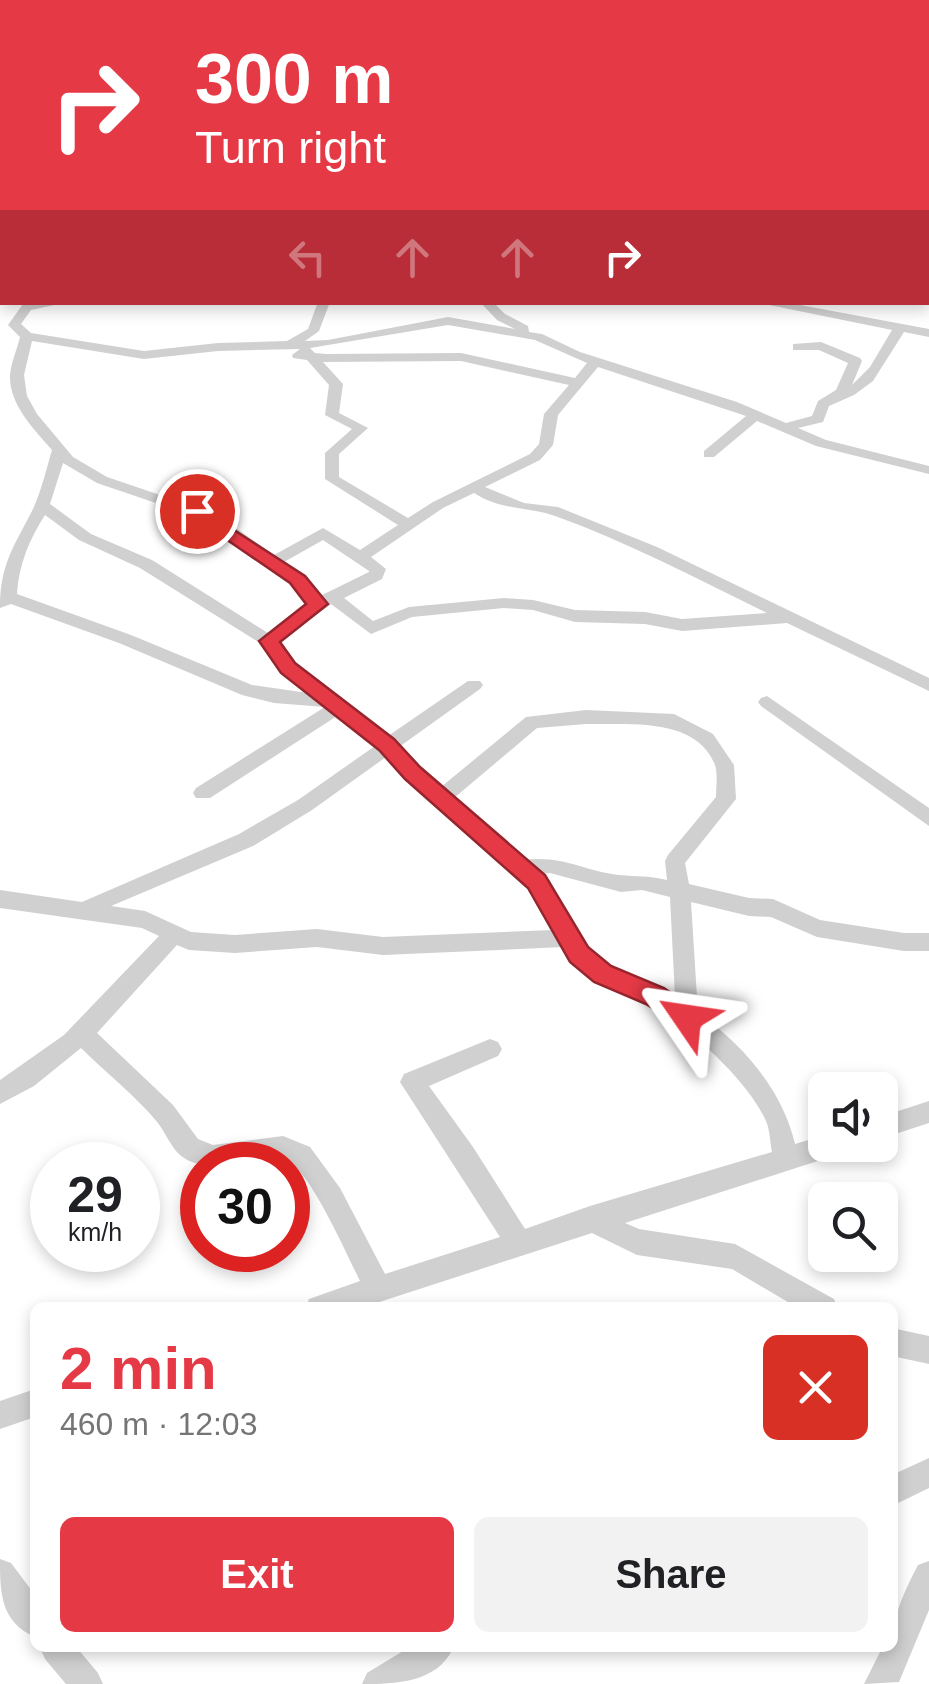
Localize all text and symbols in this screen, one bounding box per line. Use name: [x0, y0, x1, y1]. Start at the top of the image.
icon: right: [30, 40, 160, 170]
text: 300 m: [195, 40, 393, 118]
text: Turn right: [195, 122, 386, 173]
icon: left: [280, 230, 335, 285]
icon: ahead: [385, 230, 440, 285]
icon: ahead: [490, 230, 545, 285]
icon: right: [595, 230, 650, 285]
pin: [155, 469, 240, 554]
icon: arrive: [170, 484, 225, 539]
position arrow: [635, 966, 739, 1070]
map controls: [808, 1072, 898, 1272]
button: sound: [808, 1072, 898, 1162]
speed limit sign: 30: [180, 1142, 310, 1272]
text: 29: [67, 1167, 123, 1223]
button: search: [808, 1182, 898, 1272]
text: km/h: [68, 1218, 122, 1246]
text: 2 min: [60, 1335, 217, 1402]
button: close: [763, 1335, 868, 1440]
text: 460 m · 12:03: [60, 1406, 257, 1442]
button: Exit: [60, 1517, 454, 1632]
button: Share: [474, 1517, 868, 1632]

